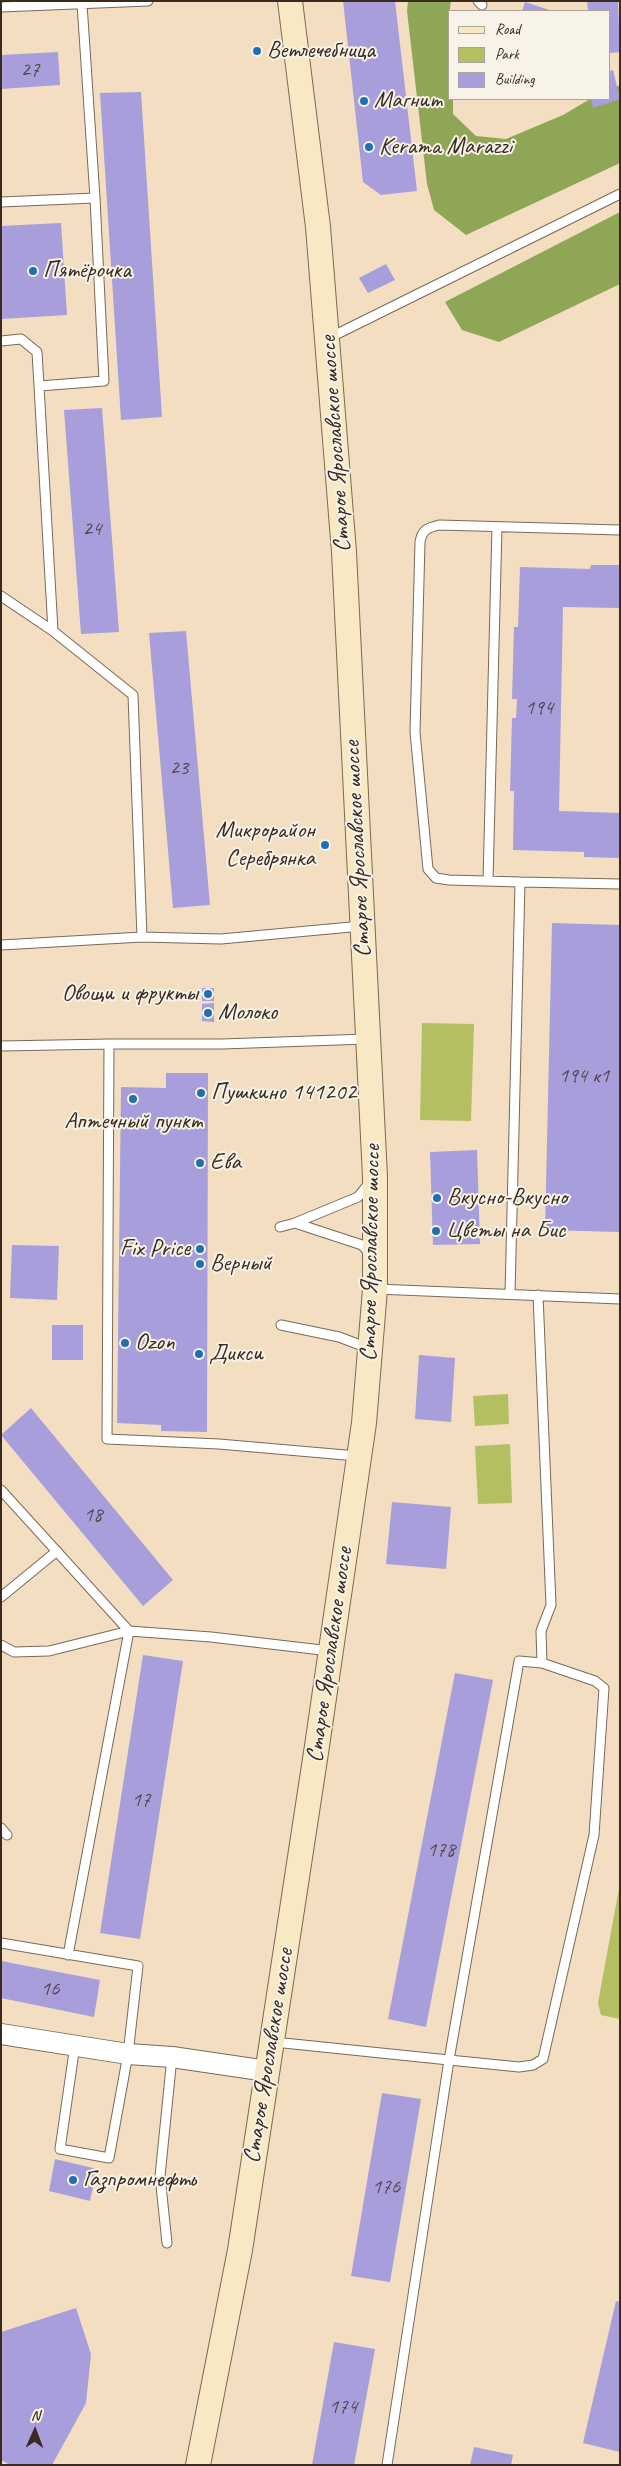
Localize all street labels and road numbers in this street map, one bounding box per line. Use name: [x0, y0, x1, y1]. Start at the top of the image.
street label: Старое Ярославское шоссе: [314, 335, 358, 553]
street label: Старое Ярославское шоссе: [338, 740, 378, 958]
street label: Старое Ярославское шоссе: [355, 1144, 387, 1362]
street label: Старое Ярославское шоссе: [301, 1546, 359, 1764]
street label: Старое Ярославское шоссе: [238, 1947, 300, 2165]

